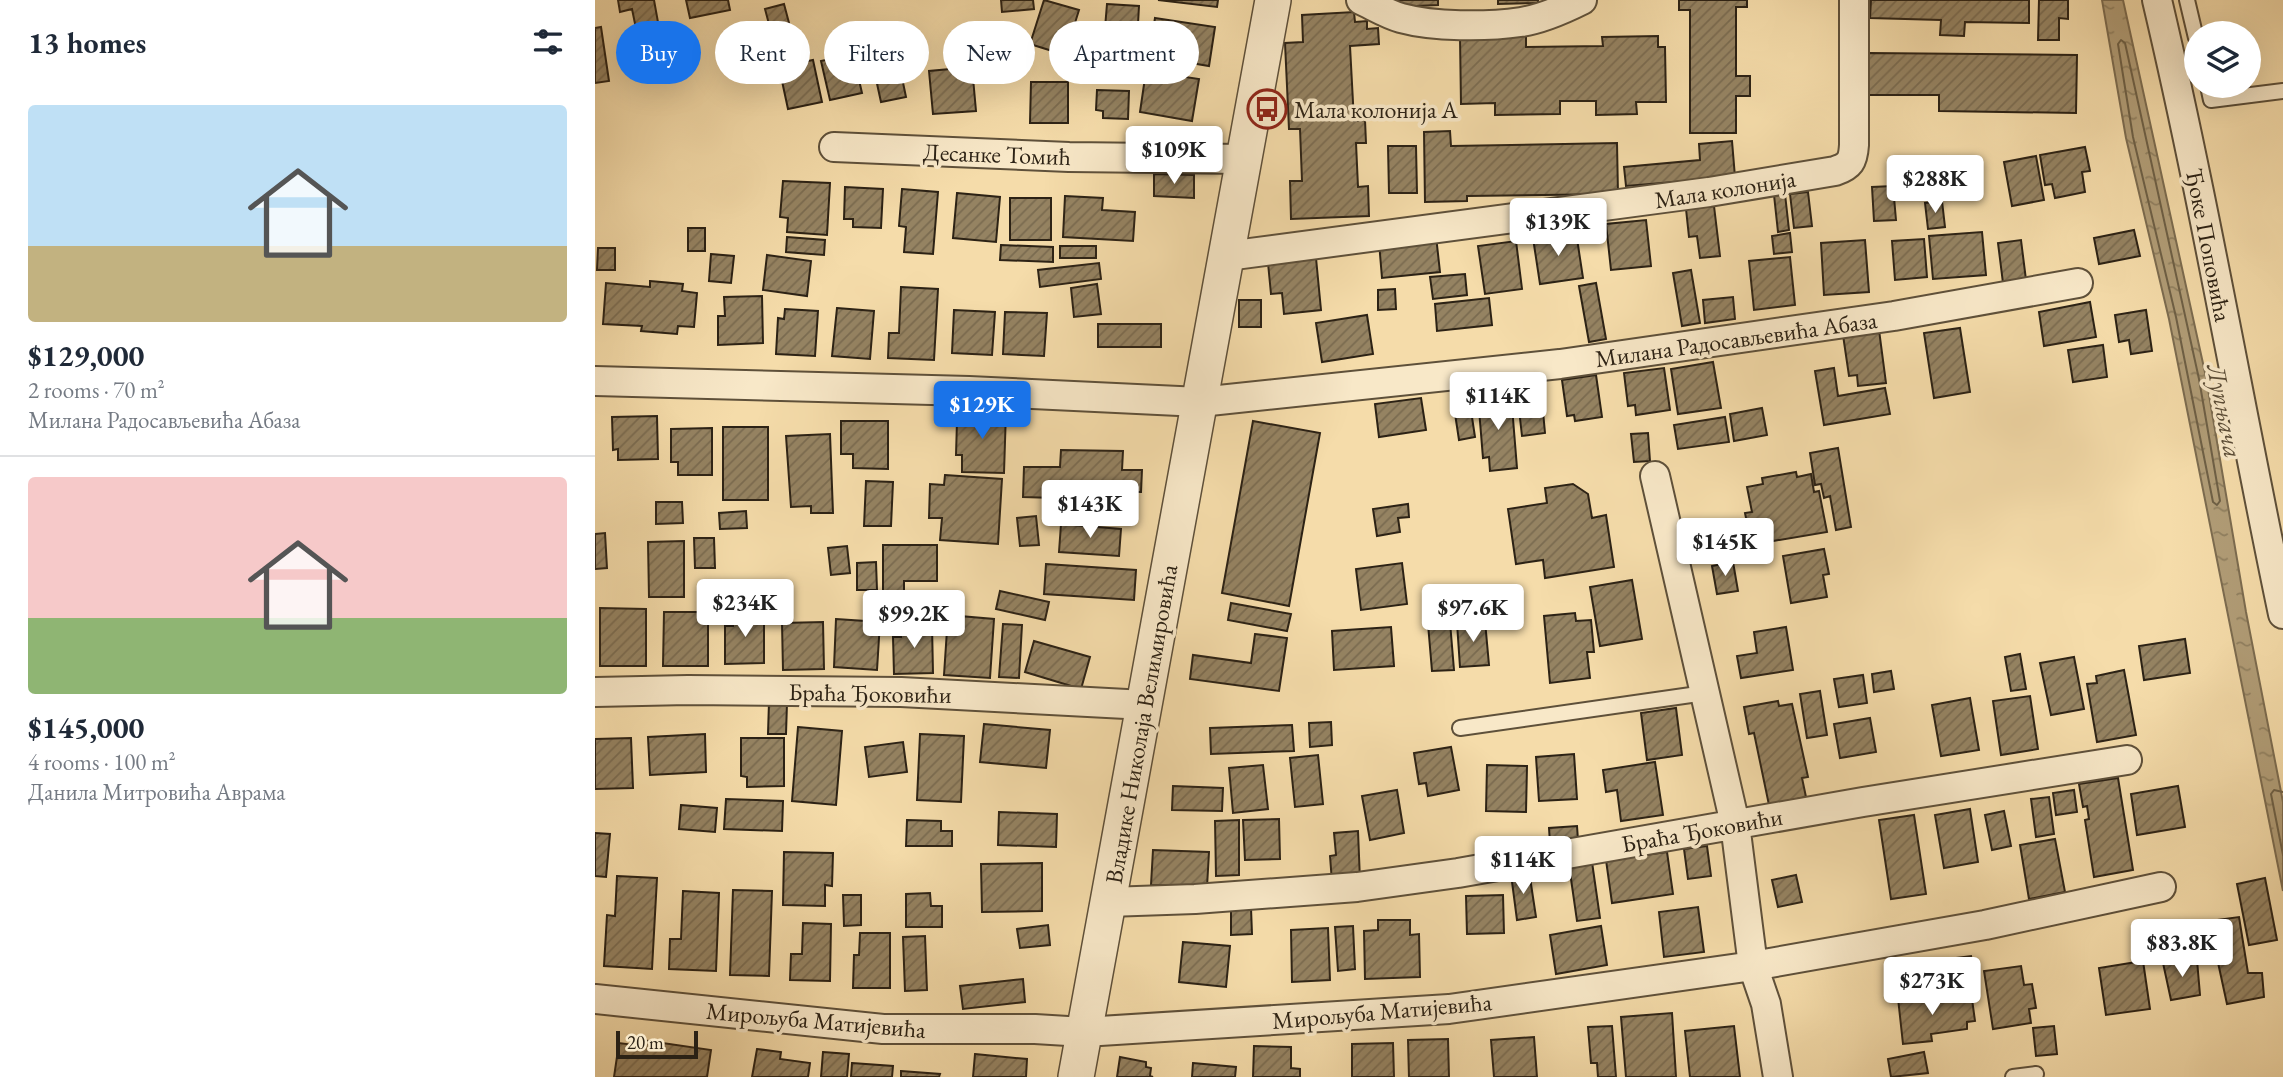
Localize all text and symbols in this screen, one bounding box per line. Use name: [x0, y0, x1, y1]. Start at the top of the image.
chip: Buy: [616, 21, 701, 84]
chip: Rent: [715, 21, 810, 84]
chip: Filters: [824, 21, 929, 84]
chip: New: [943, 21, 1035, 84]
chip: Apartment: [1049, 21, 1199, 84]
map controls: [2184, 21, 2261, 98]
button: layers: [2184, 21, 2261, 98]
text: 13 homes: [28, 23, 146, 62]
icon: filters: [529, 23, 567, 61]
bus stop icon: Мала колонија А: [1246, 88, 1288, 130]
place label: Мала колонија А: [1294, 94, 1458, 125]
pin: $109K: [1125, 127, 1223, 186]
text: $109K: [1142, 134, 1206, 164]
street label: Десанке Томић: [922, 136, 1072, 172]
icon: home: [235, 150, 361, 276]
pin: $288K: [1886, 156, 1984, 215]
street label: Мала колонија: [1652, 162, 1798, 215]
text: $288K: [1903, 163, 1967, 193]
street label: Ђоке Поповића: [2179, 166, 2239, 325]
pin: $139K: [1509, 198, 1607, 258]
text: $139K: [1526, 206, 1590, 236]
street label: Милана Радосављевића Абаза: [1593, 304, 1879, 374]
text: $129,000: [28, 336, 144, 375]
water label: Лупњача: [2199, 359, 2251, 461]
pin: $114K: [1449, 372, 1547, 432]
text: 2 rooms · 70 m²: [28, 375, 165, 405]
text: $114K: [1466, 380, 1530, 410]
pin: $129K: [933, 382, 1031, 441]
text: $129K: [950, 389, 1014, 419]
text: Милана Радосављевића Абаза: [28, 405, 301, 435]
pin: $143K: [1041, 480, 1139, 540]
text: $143K: [1058, 488, 1122, 518]
pin: $145K: [1676, 518, 1774, 578]
icon: home: [235, 522, 361, 648]
text: $145K: [1693, 526, 1757, 556]
street label: Владике Николаја Велимировића: [1098, 562, 1184, 886]
pin: $234K: [696, 580, 794, 639]
pin: $97.6K: [1416, 584, 1530, 644]
text: $234K: [713, 587, 777, 617]
pin: $99.2K: [857, 590, 971, 650]
text: $97.6K: [1438, 592, 1508, 622]
text: $99.2K: [879, 598, 949, 628]
street label: Браћа Ђоковићи: [788, 676, 952, 710]
text: $145,000: [28, 708, 144, 747]
text: 4 rooms · 100 m²: [28, 747, 176, 777]
text: Данила Митровића Аврама: [28, 777, 285, 807]
street label: Браћа Ђоковићи: [1619, 801, 1785, 859]
pin: $114K: [1474, 836, 1572, 896]
text: $114K: [1491, 844, 1555, 874]
pin: $83.8K: [2125, 920, 2239, 979]
text: $83.8K: [2147, 927, 2217, 957]
pin: $273K: [1883, 958, 1981, 1017]
text: $273K: [1900, 965, 1964, 995]
street label: Мирољуба Матијевића: [1271, 986, 1494, 1036]
street label: Мирољуба Матијевића: [705, 995, 928, 1045]
scale bar: [616, 1028, 698, 1060]
text: 20 m: [627, 1030, 664, 1055]

